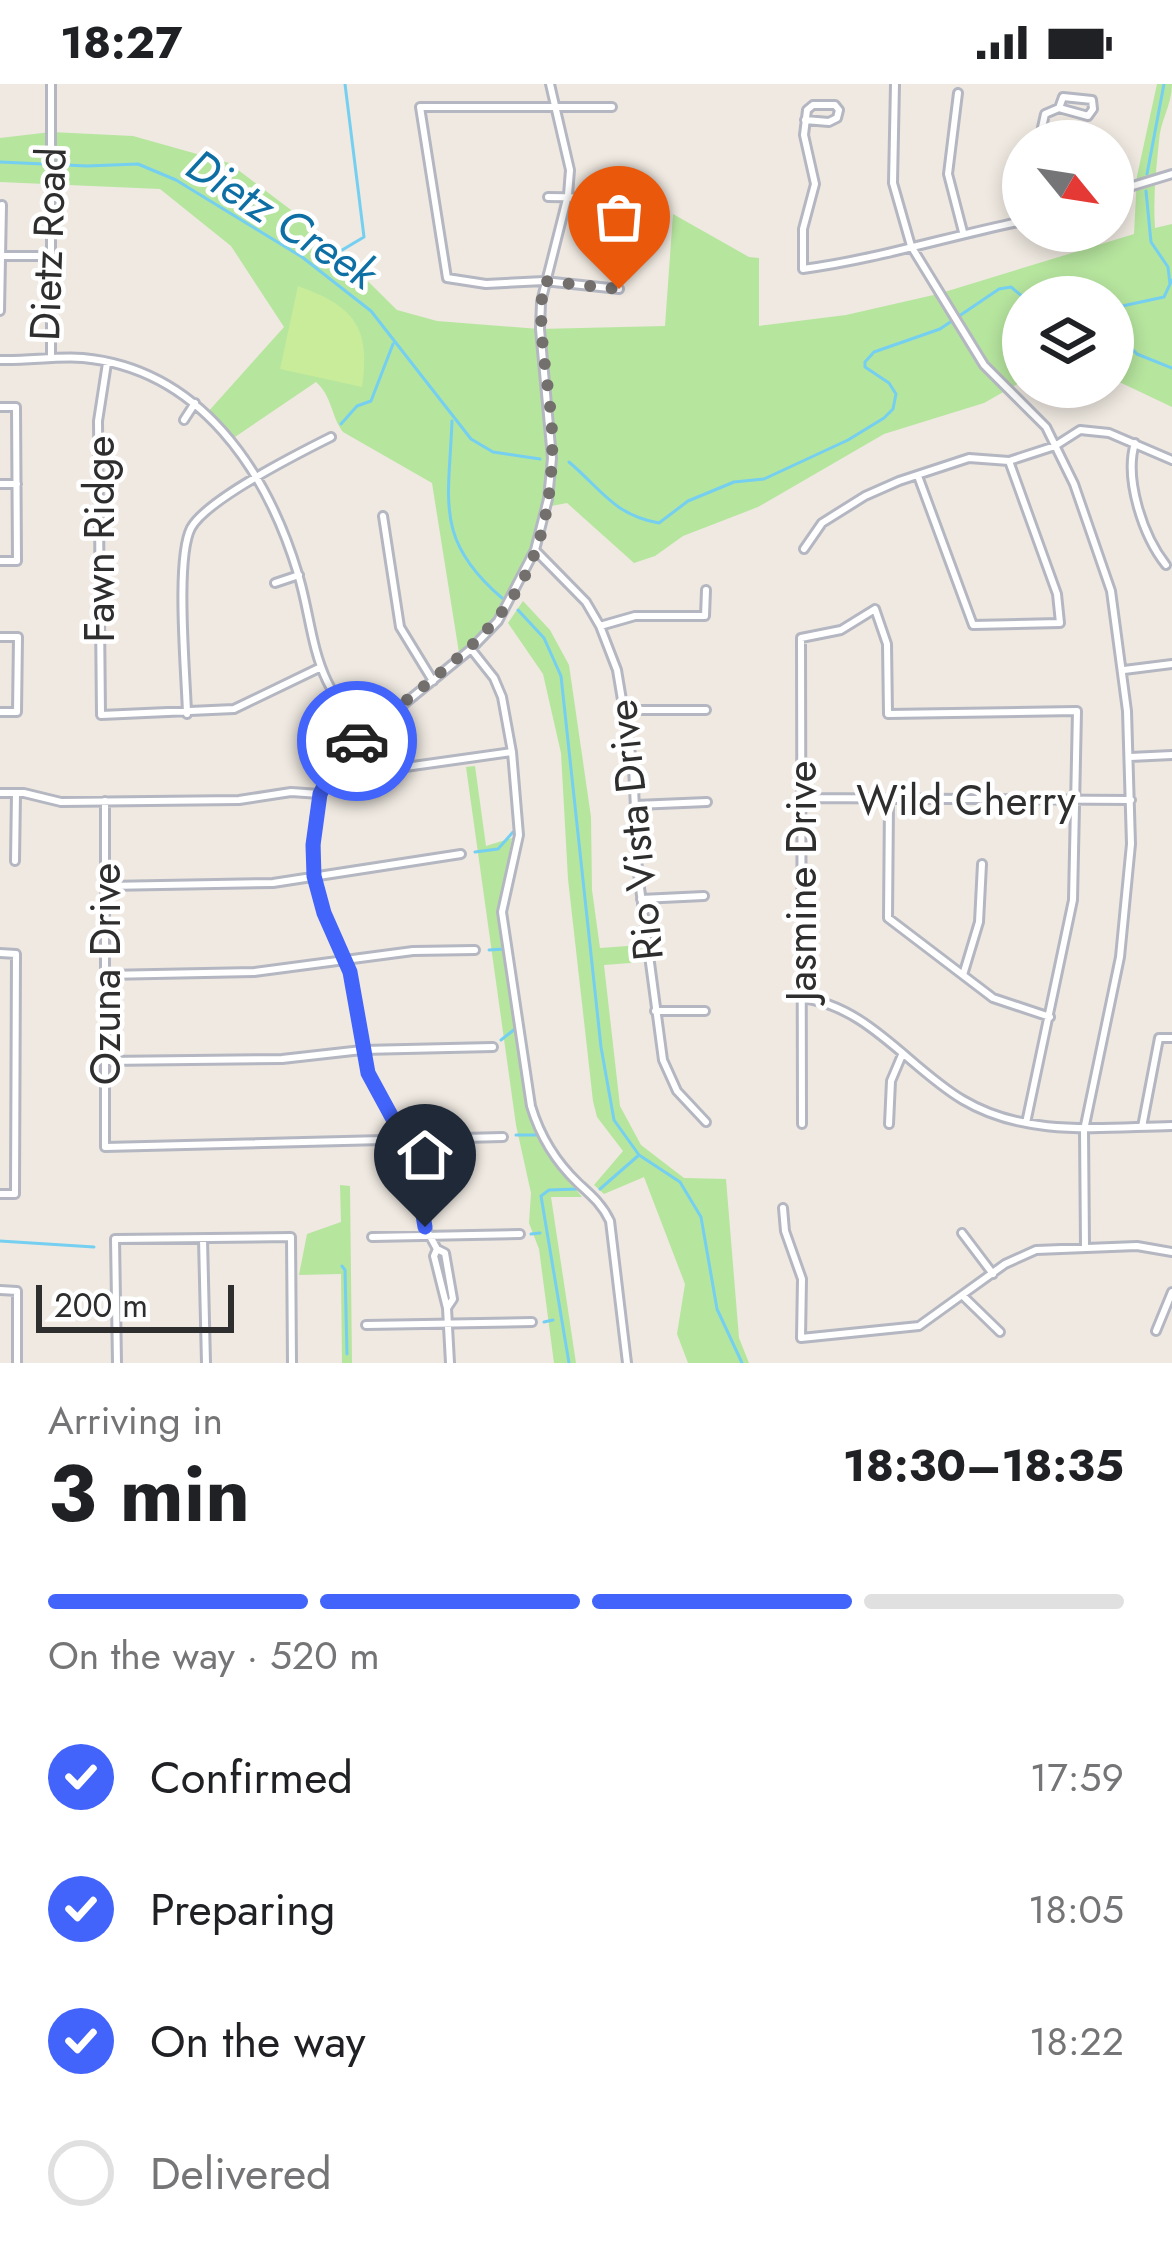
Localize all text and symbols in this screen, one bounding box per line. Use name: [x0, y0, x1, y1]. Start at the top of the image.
text: 18:27: [60, 10, 182, 75]
north arrow: [1002, 120, 1134, 252]
map controls: [1002, 120, 1134, 408]
water label: Dietz Creek: [174, 133, 392, 306]
street label: Dietz Road: [14, 146, 82, 342]
pin: [568, 166, 670, 289]
icon: bag: [586, 184, 652, 250]
button: layers: [1002, 276, 1134, 408]
street label: Fawn Ridge: [69, 436, 130, 642]
courier: [297, 681, 417, 801]
street label: Rio Vista Drive: [591, 697, 679, 963]
icon: car: [324, 708, 390, 774]
street label: Jasmine Drive: [771, 761, 832, 1006]
street label: Wild Cherry: [856, 770, 1076, 831]
street label: Ozuna Drive: [75, 863, 136, 1085]
pin: [374, 1104, 476, 1227]
icon: home: [392, 1122, 458, 1188]
scale bar: [36, 1279, 234, 1332]
text: 200 m: [54, 1282, 148, 1329]
text: Arriving in: [48, 1392, 223, 1449]
text: 18:30–18:35: [843, 1433, 1124, 1498]
text: 3 min: [48, 1438, 250, 1550]
text: On the way · 520 m: [48, 1627, 380, 1684]
icon: check: [48, 1744, 114, 1810]
text: Confirmed: [150, 1745, 353, 1810]
text: 17:59: [1030, 1749, 1124, 1806]
icon: check: [48, 1876, 114, 1942]
text: Preparing: [150, 1877, 335, 1942]
text: 18:05: [1028, 1881, 1124, 1938]
icon: check: [48, 2008, 114, 2074]
text: On the way: [150, 2009, 366, 2074]
text: 18:22: [1029, 2013, 1124, 2070]
text: Delivered: [150, 2141, 332, 2206]

